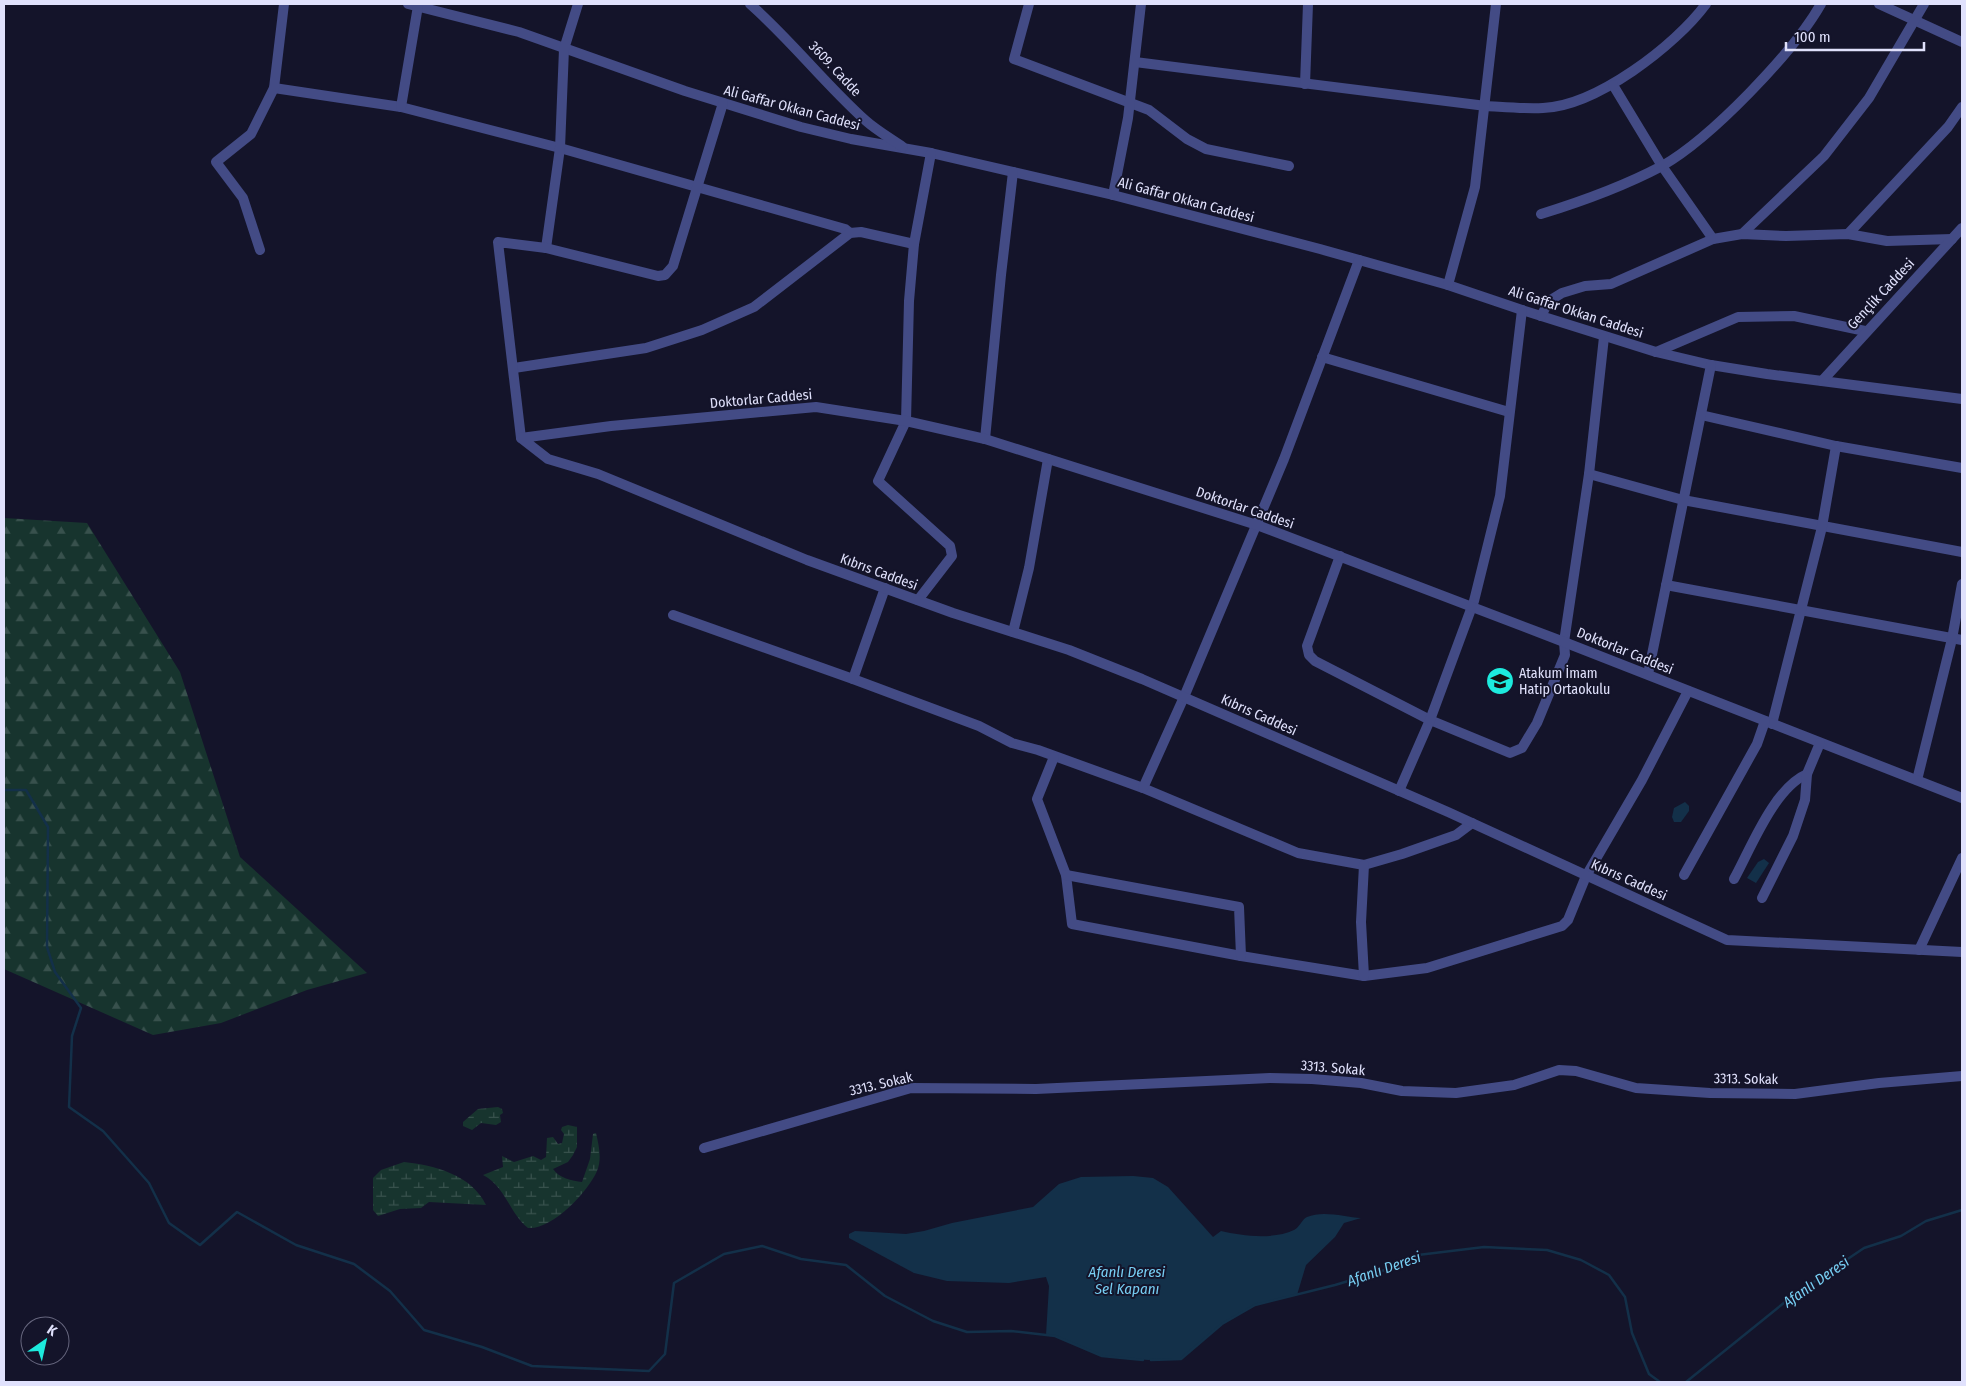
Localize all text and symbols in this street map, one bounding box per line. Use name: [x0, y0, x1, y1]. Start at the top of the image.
scale bar: [1786, 20, 1924, 52]
text: 100 m: [1794, 28, 1831, 46]
street label: 3609. Cadde: [805, 38, 865, 100]
street label: Ali Gaffar Okkan Caddesi: [722, 82, 862, 134]
street label: Ali Gaffar Okkan Caddesi: [1116, 174, 1256, 226]
street label: Gençlik Caddesi: [1844, 255, 1918, 333]
street label: Ali Gaffar Okkan Caddesi: [1507, 282, 1645, 342]
street label: Doktorlar Caddesi: [709, 386, 813, 412]
street label: Doktorlar Caddesi: [1194, 483, 1296, 533]
street label: Kıbrıs Caddesi: [838, 550, 920, 594]
street label: Doktorlar Caddesi: [1574, 624, 1676, 678]
place label: Atakum İmam Hatip Ortaokulu: [1519, 665, 1610, 698]
school or university icon: Atakum İmam Hatip Ortaokulu: [1485, 666, 1515, 696]
street label: Kıbrıs Caddesi: [1218, 691, 1300, 739]
street label: Kıbrıs Caddesi: [1588, 856, 1670, 904]
street label: 3313. Sokak: [1300, 1057, 1366, 1079]
street label: 3313. Sokak: [848, 1068, 915, 1100]
street label: 3313. Sokak: [1714, 1070, 1779, 1088]
water label: Afanlı Deresi: [1344, 1248, 1423, 1290]
water label: Afanlı Deresi: [1779, 1252, 1853, 1312]
water label: Afanlı Deresi Sel Kapanı: [1088, 1263, 1166, 1298]
north arrow: [20, 1316, 70, 1366]
text: K: [44, 1321, 61, 1340]

